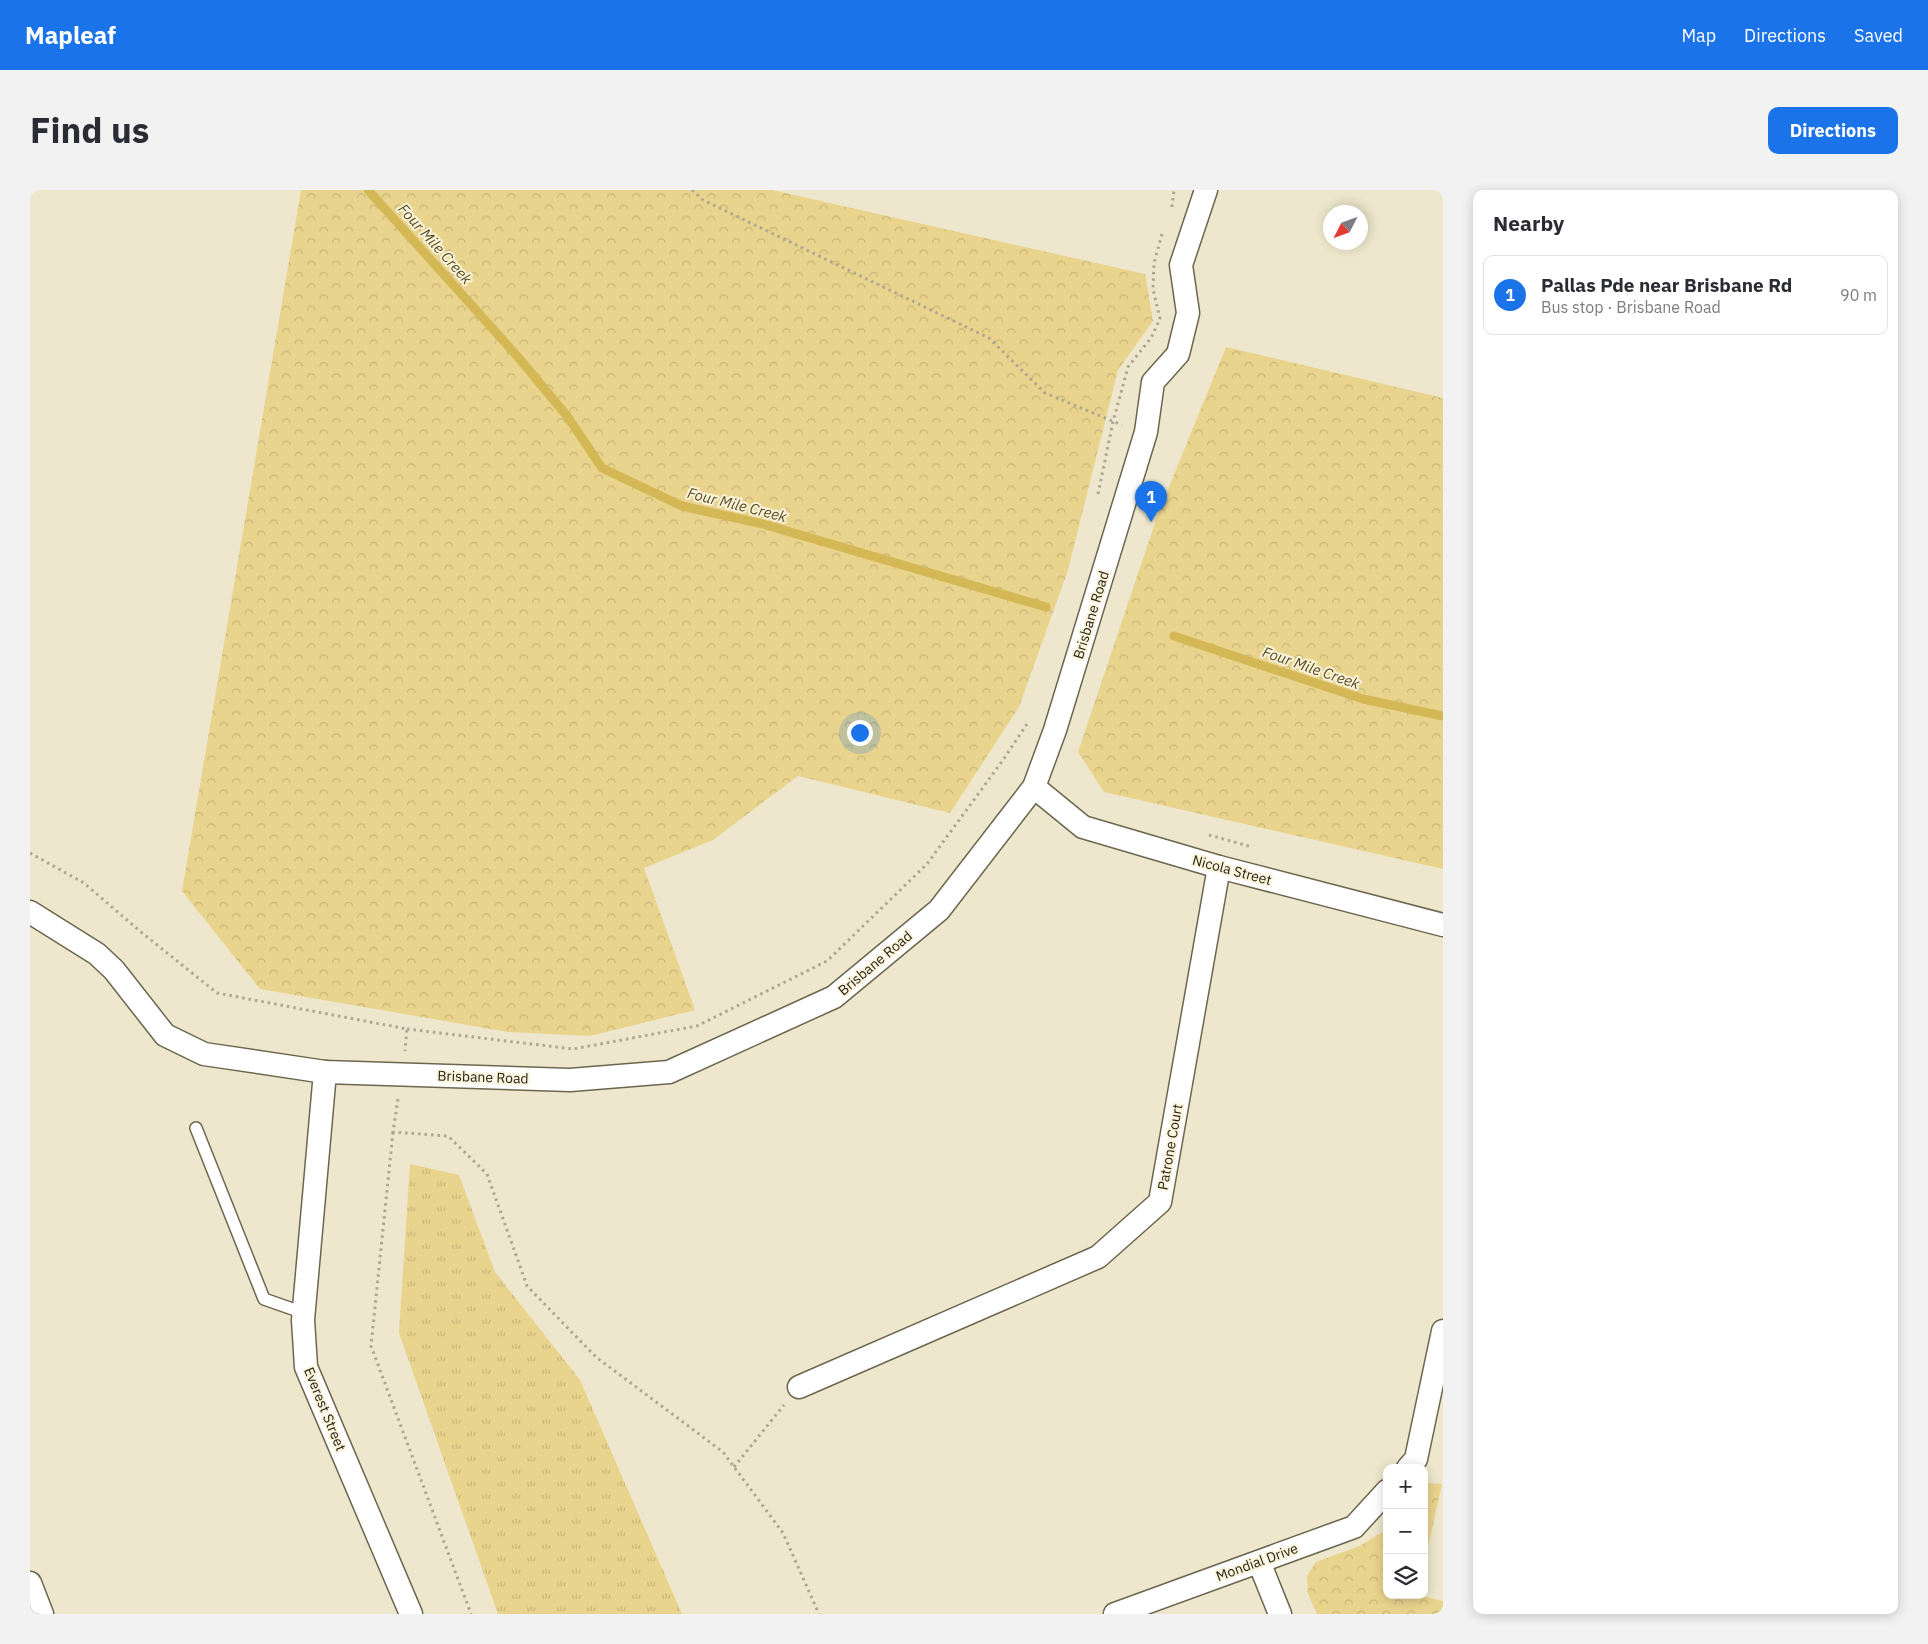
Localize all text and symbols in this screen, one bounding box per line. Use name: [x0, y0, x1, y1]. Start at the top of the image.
text: Mapleaf: [25, 19, 116, 51]
text: Map: [1681, 24, 1716, 47]
text: Directions: [1744, 24, 1826, 47]
text: Saved: [1854, 24, 1903, 47]
text: Find us: [30, 107, 149, 153]
button: Directions: [1768, 107, 1898, 154]
water label: Four Mile Creek: [394, 199, 477, 288]
north arrow: [1323, 205, 1368, 250]
text: Nearby: [1493, 209, 1564, 237]
text: Pallas Pde near Brisbane Rd: [1541, 273, 1792, 297]
text: 1: [1505, 285, 1515, 305]
text: 90 m: [1840, 285, 1877, 305]
text: Bus stop · Brisbane Road: [1541, 297, 1721, 317]
pin: 1: [1135, 481, 1167, 522]
water label: Four Mile Creek: [685, 483, 789, 526]
street label: Brisbane Road: [1069, 569, 1113, 661]
water label: Four Mile Creek: [1260, 642, 1363, 693]
your location: [847, 720, 873, 746]
street label: Nicola Street: [1190, 851, 1274, 889]
street label: Brisbane Road: [834, 927, 916, 999]
street label: Brisbane Road: [437, 1066, 529, 1088]
street label: Patrone Court: [1154, 1102, 1186, 1191]
street label: Everest Street: [300, 1364, 350, 1454]
map controls: [1383, 1464, 1428, 1599]
button: +: [1383, 1464, 1428, 1509]
button: −: [1383, 1509, 1428, 1554]
street label: Mondial Drive: [1214, 1539, 1301, 1585]
button: layers: [1383, 1554, 1428, 1599]

